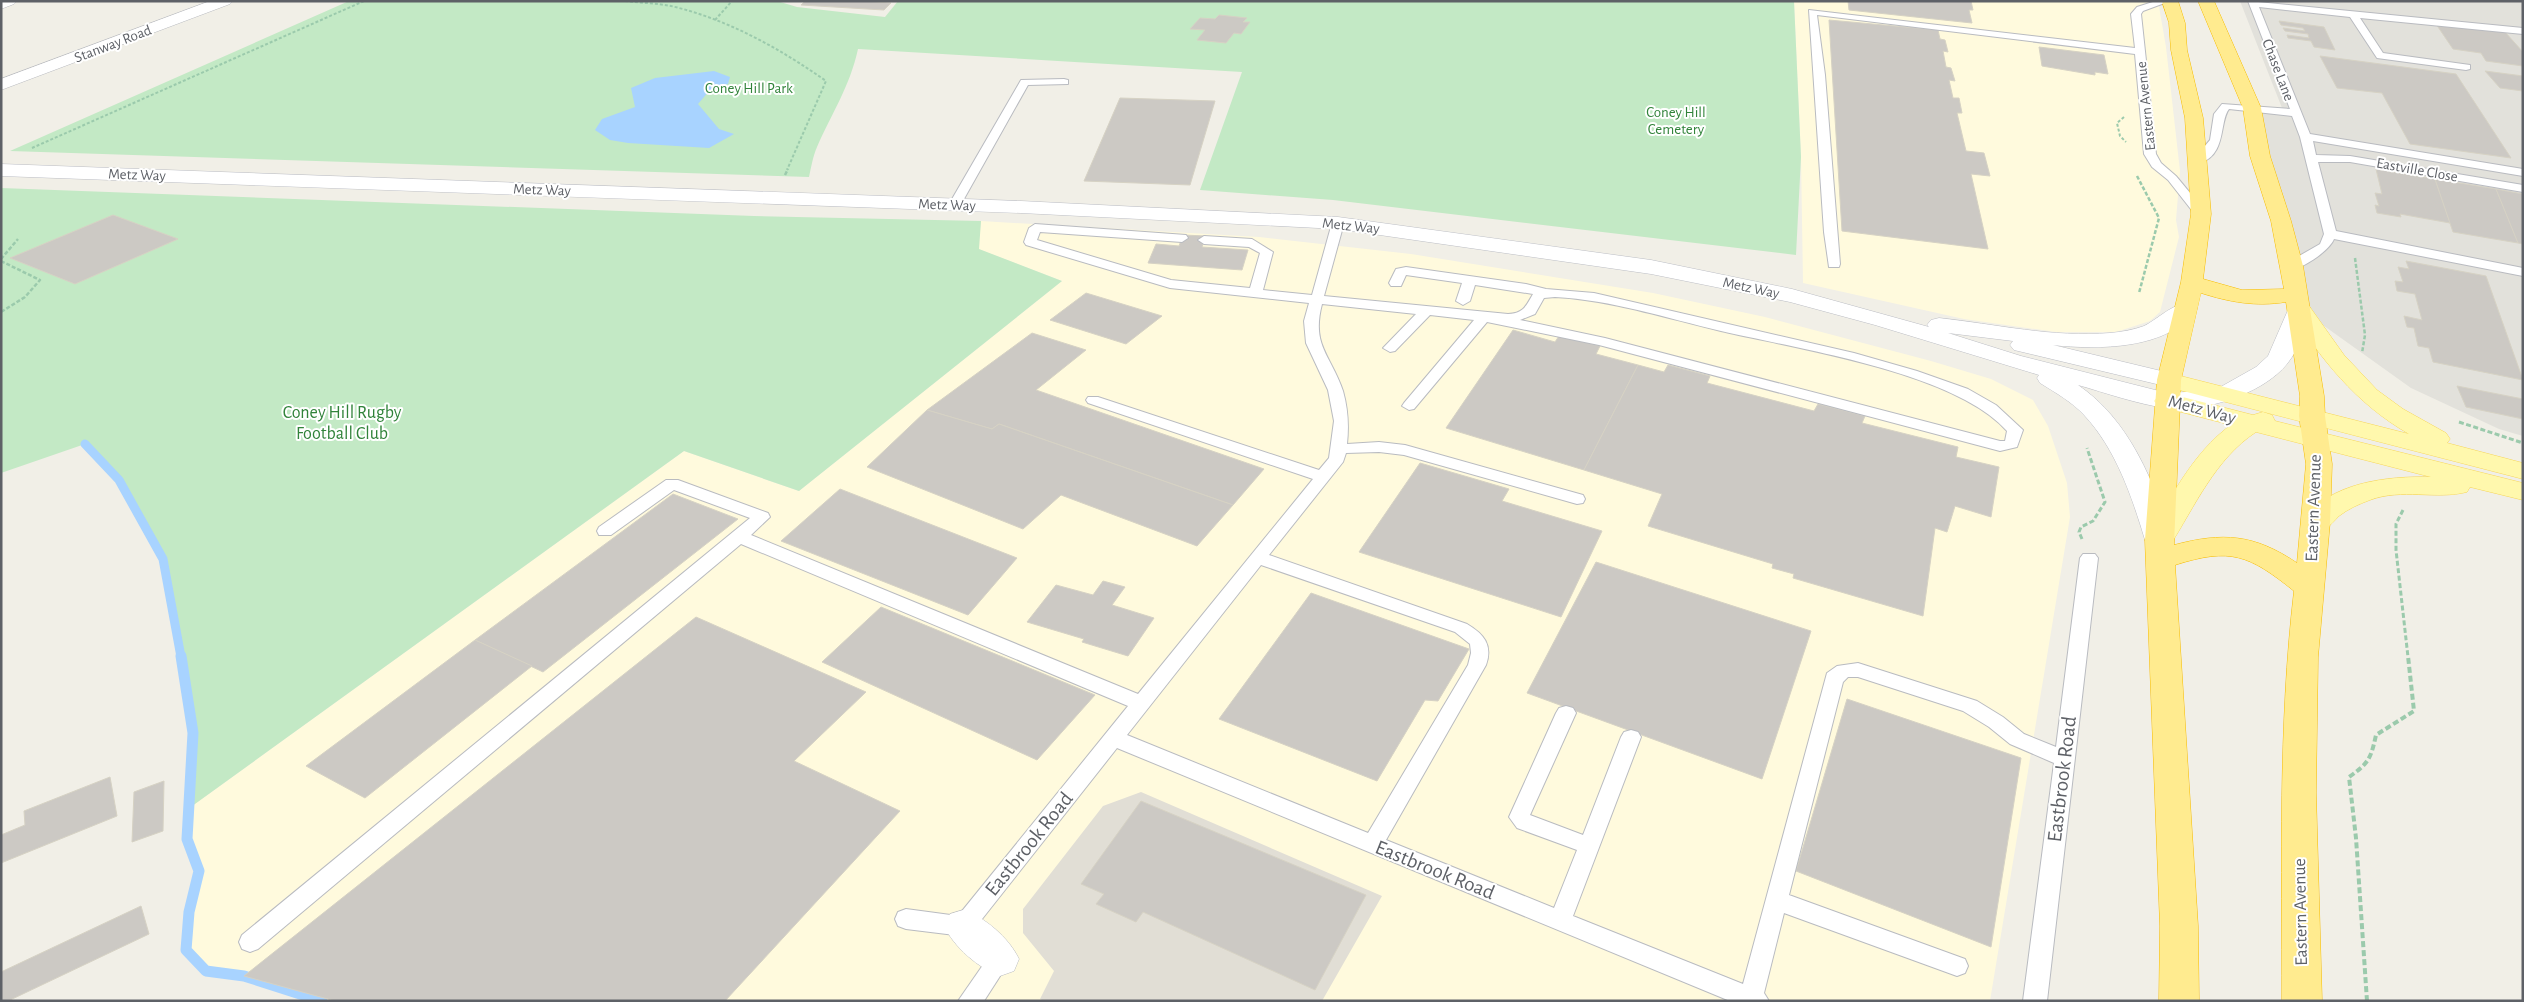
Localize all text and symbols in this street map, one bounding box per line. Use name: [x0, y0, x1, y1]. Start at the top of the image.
street label: Stanway Road: [72, 22, 154, 66]
street label: Chase Lane: [2259, 37, 2297, 103]
street label: Eastern Avenue: [2134, 61, 2158, 151]
park label: Coney Hill Park: [705, 81, 793, 96]
park label: Coney Hill Cemetery: [1646, 105, 1706, 137]
street label: Eastville Close: [2375, 155, 2459, 185]
street label: Metz Way: [108, 166, 167, 184]
street label: Metz Way: [513, 181, 572, 199]
street label: Metz Way: [918, 196, 977, 214]
street label: Metz Way: [1322, 216, 1381, 237]
street label: Metz Way: [1721, 275, 1781, 301]
street label: Metz Way: [2166, 392, 2238, 428]
park label: Coney Hill Rugby Football Club: [283, 404, 402, 443]
street label: Eastern Avenue: [2303, 454, 2325, 562]
street label: Eastbrook Road: [2044, 715, 2080, 843]
street label: Eastbrook Road: [981, 788, 1077, 900]
street label: Eastbrook Road: [1372, 837, 1498, 904]
street label: Eastern Avenue: [2291, 858, 2311, 966]

